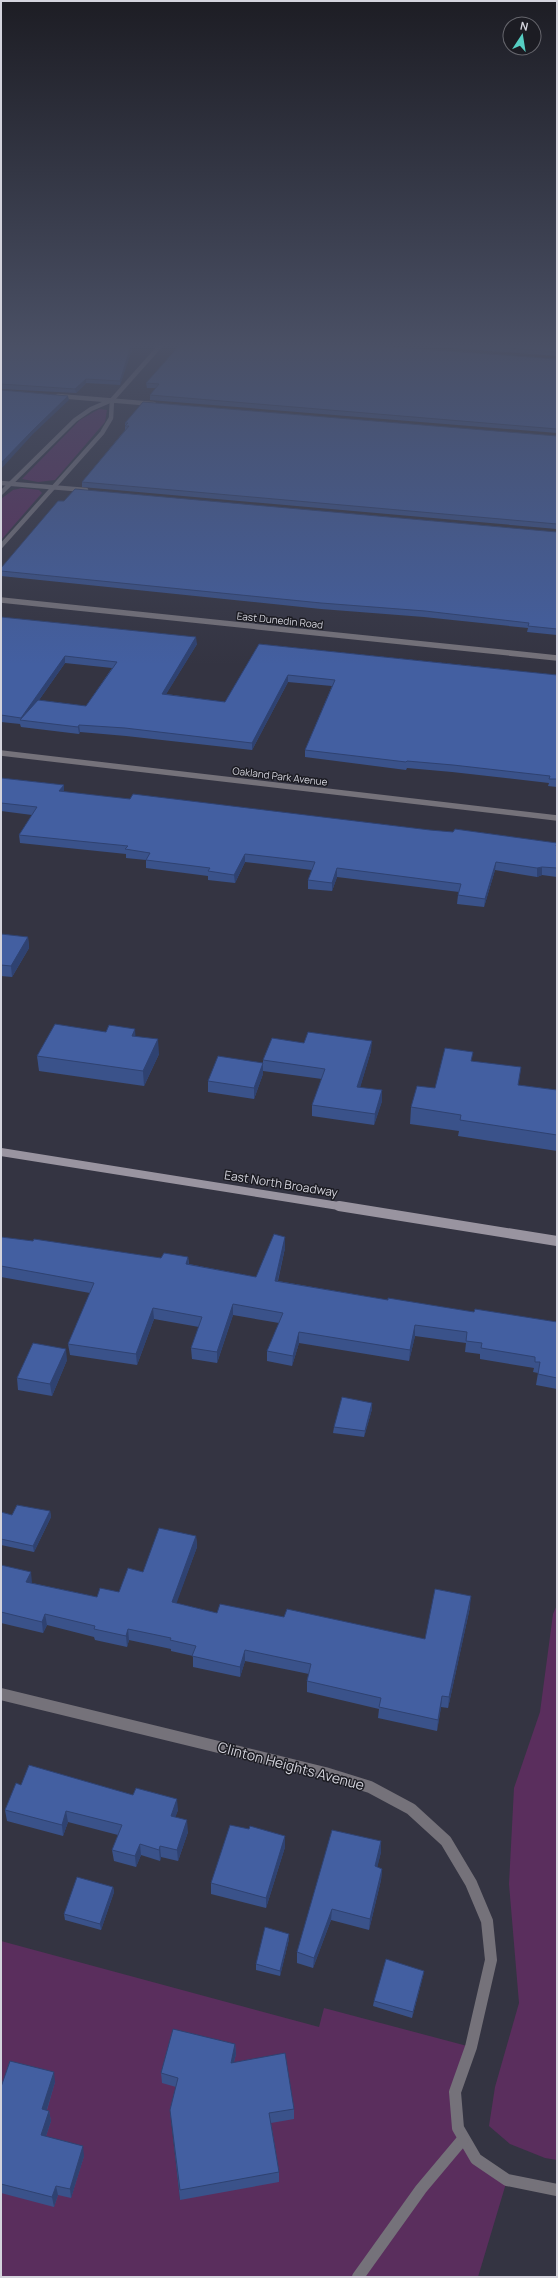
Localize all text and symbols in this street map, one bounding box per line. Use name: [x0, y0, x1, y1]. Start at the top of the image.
north arrow: [502, 16, 542, 56]
text: N: [519, 18, 530, 34]
street label: East Dunedin Road: [236, 609, 324, 632]
street label: Oakland Park Avenue: [232, 763, 328, 789]
street label: East North Broadway: [223, 1166, 340, 1201]
street label: Clinton Heights Avenue: [216, 1737, 366, 1794]

